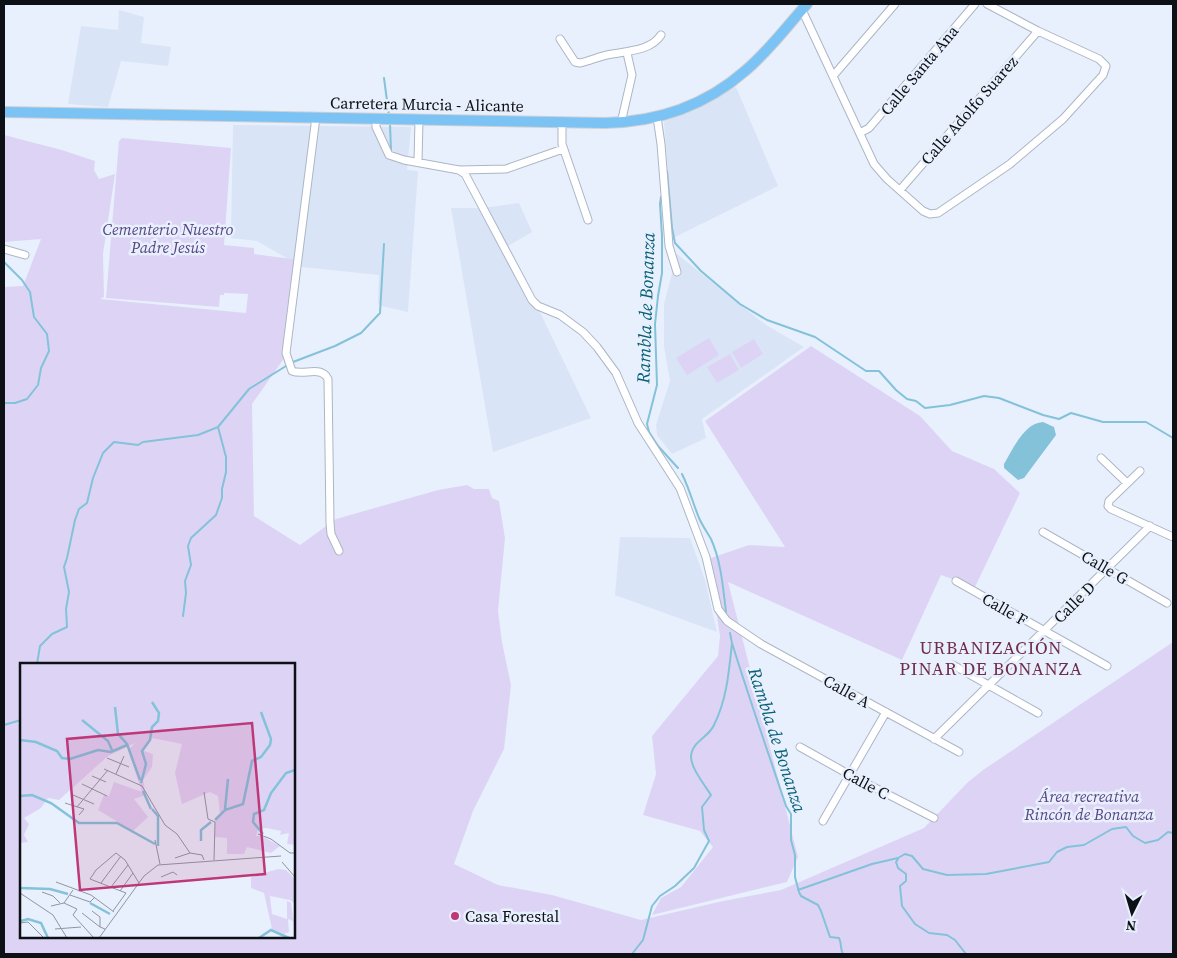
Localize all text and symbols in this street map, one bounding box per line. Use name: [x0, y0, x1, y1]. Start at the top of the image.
street label: Calle Santa Ana: [875, 20, 964, 120]
street label: Calle Adolfo Suarez: [915, 51, 1023, 169]
street label: Carretera Murcia - Alicante: [330, 91, 524, 117]
park label: Cementerio Nuestro Padre Jesús: [103, 218, 234, 258]
water label: Rambla de Bonanza: [630, 231, 661, 385]
street label: Calle G: [1078, 545, 1132, 589]
street label: Calle D: [1048, 576, 1100, 628]
street label: Calle F: [978, 587, 1032, 631]
district label: URBANIZACIÓN PINAR DE BONANZA: [899, 635, 1083, 681]
inset map: [20, 663, 295, 938]
water label: Rambla de Bonanza: [742, 663, 813, 816]
street label: Calle A: [820, 669, 875, 713]
street label: Calle C: [839, 762, 893, 804]
park label: Área recreativa Rincón de Bonanza: [1023, 785, 1154, 825]
north arrow: [1107, 888, 1157, 938]
place label: Casa Forestal: [465, 905, 560, 927]
marker: Casa Forestal: [449, 910, 461, 922]
text: N: [1125, 916, 1137, 936]

